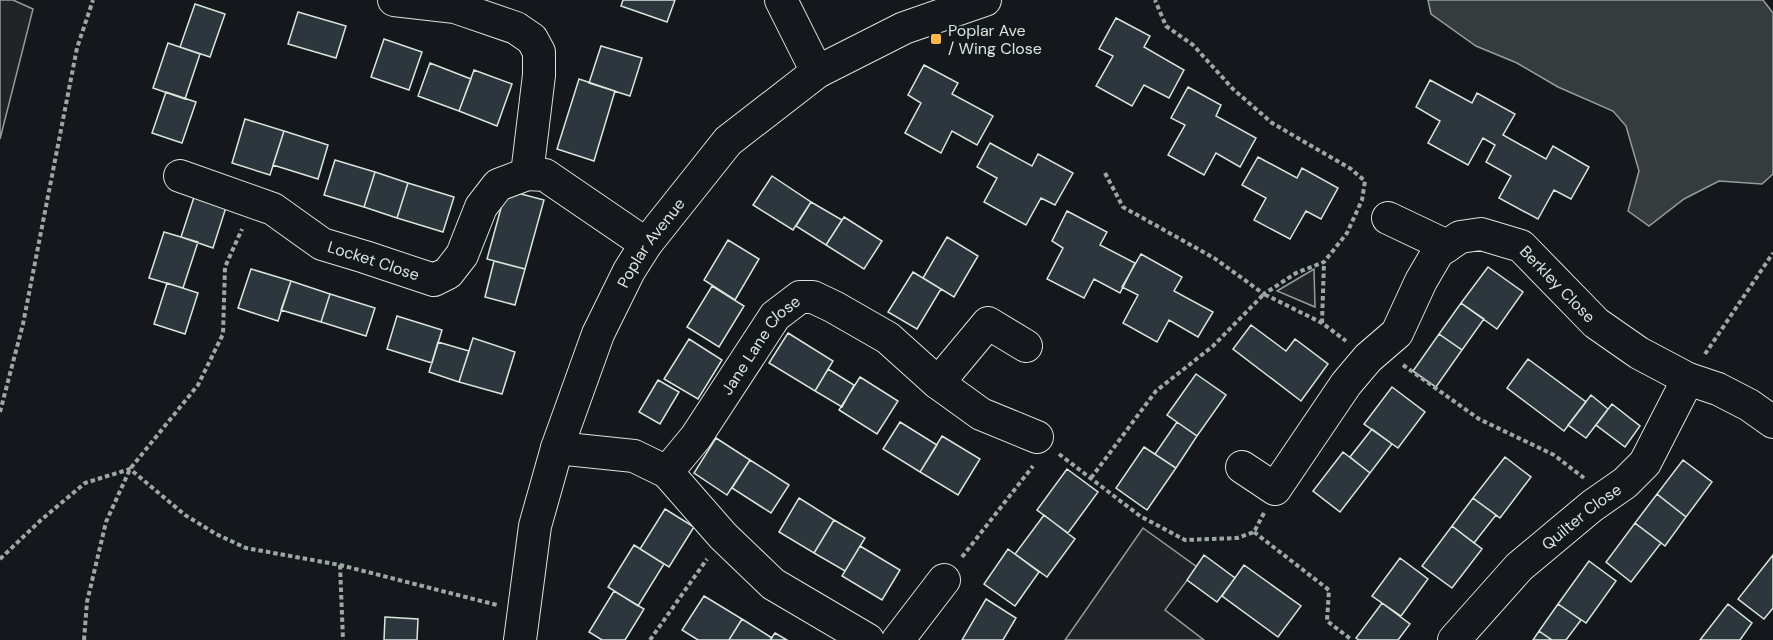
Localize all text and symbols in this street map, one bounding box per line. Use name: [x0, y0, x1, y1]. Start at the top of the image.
place label: Poplar Ave / Wing Close: [948, 20, 1042, 59]
marker: Poplar Ave / Wing Close: [929, 32, 943, 46]
street label: Poplar Avenue: [612, 193, 689, 291]
street label: Locket Close: [325, 236, 422, 285]
street label: Berkley Close: [1515, 241, 1600, 327]
street label: Jane Lane Close: [716, 290, 804, 399]
street label: Quilter Close: [1537, 478, 1625, 554]

